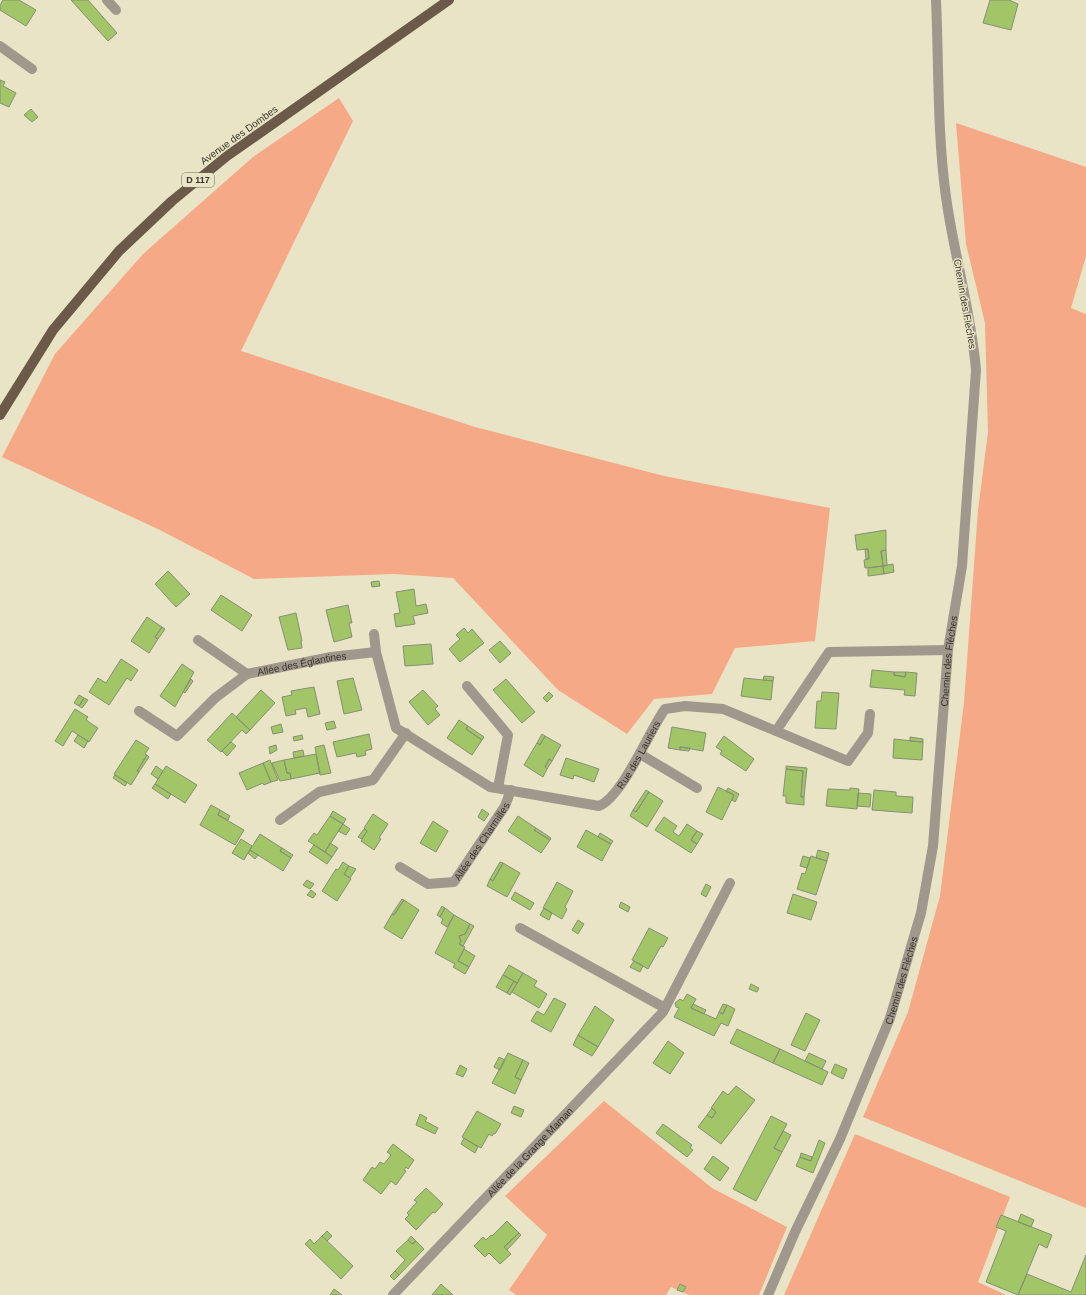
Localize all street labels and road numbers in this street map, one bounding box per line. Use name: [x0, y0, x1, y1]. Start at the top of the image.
street label: Avenue des Dombes: [198, 103, 280, 167]
road number: D 117: [182, 173, 214, 187]
street label: Chemin des Flèches: [952, 258, 978, 350]
street label: Chemin des Flèches: [938, 615, 959, 707]
street label: Allée des Églantines: [256, 650, 347, 677]
street label: Rue des Lauriers: [614, 719, 662, 791]
street label: Allée des Charmilles: [451, 801, 511, 882]
street label: Chemin des Flèches: [882, 935, 919, 1026]
street label: Allée de la Grange Maman: [485, 1105, 575, 1199]

